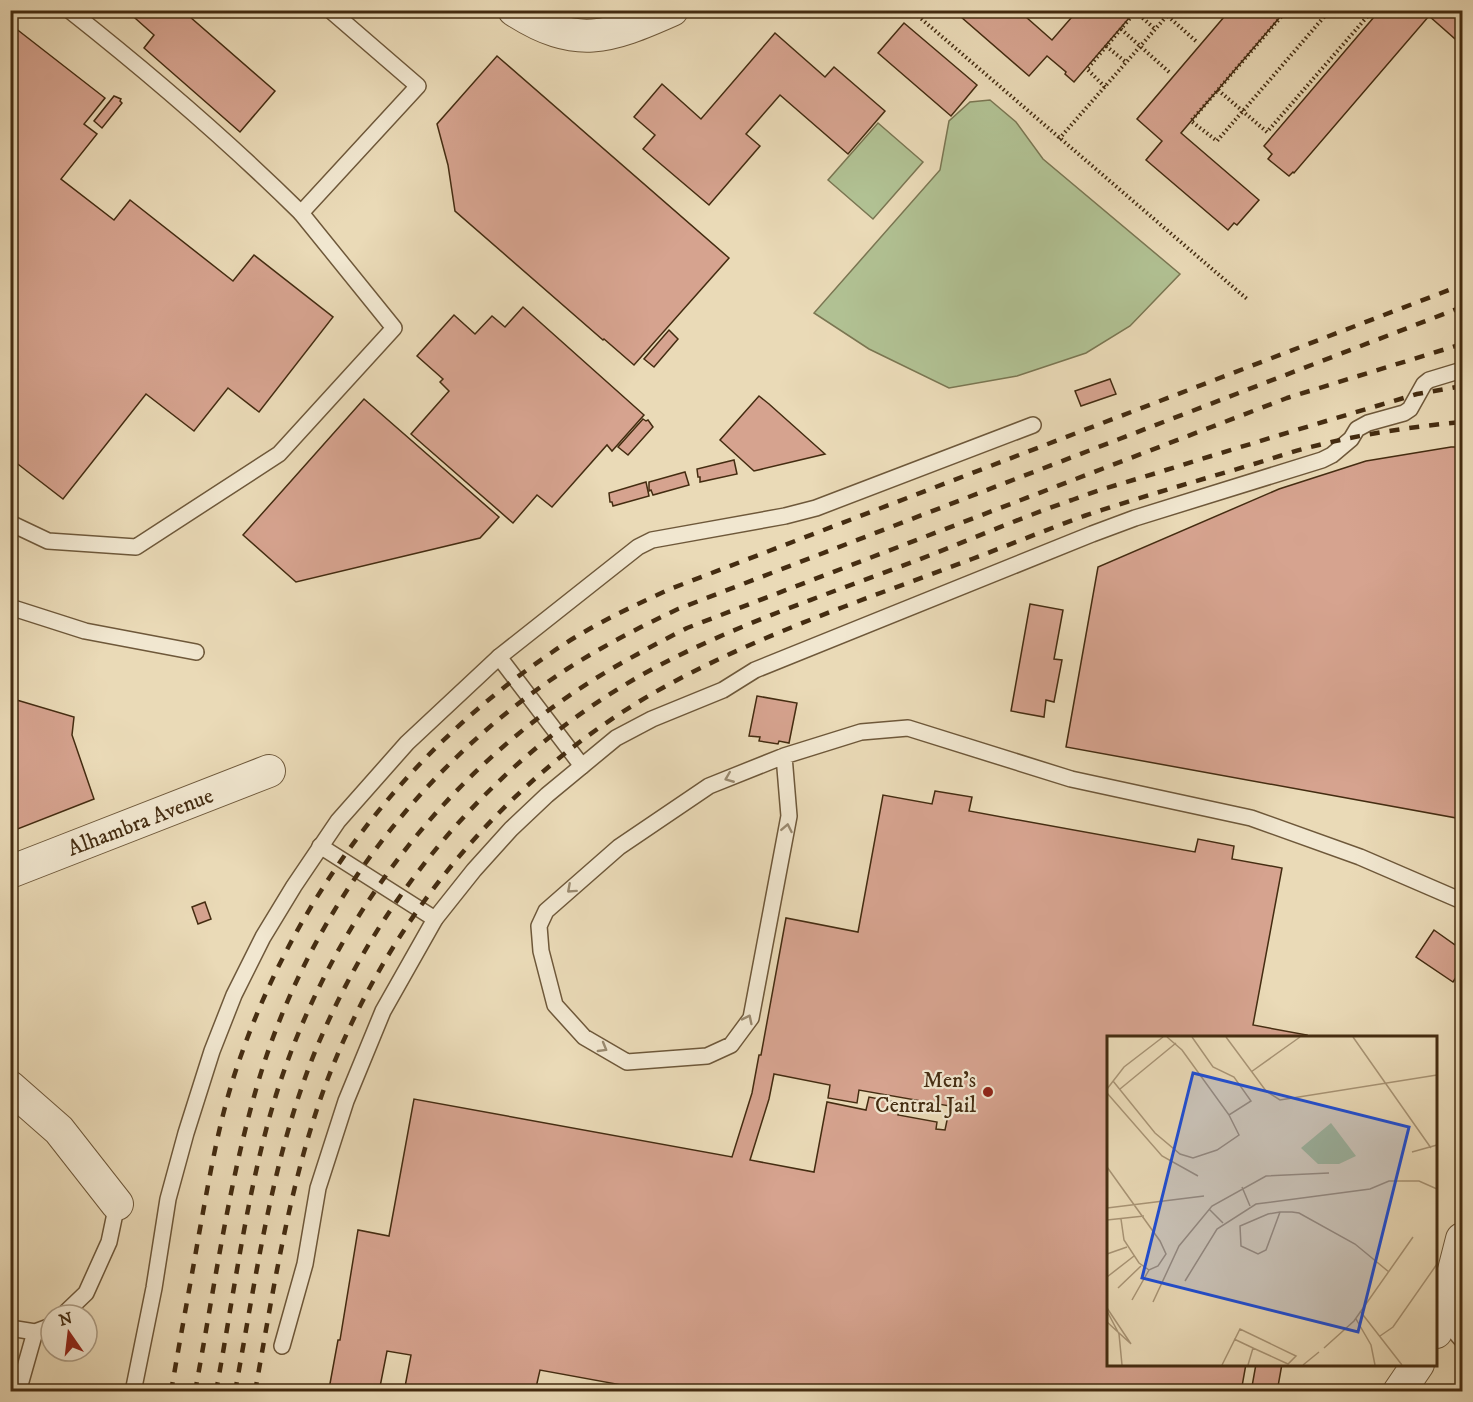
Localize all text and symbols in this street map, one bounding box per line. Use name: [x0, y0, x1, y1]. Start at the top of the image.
one-way arrow: [725, 771, 736, 783]
street label: Alhambra Avenue: [64, 782, 217, 863]
one-way arrow: [780, 823, 793, 833]
one-way arrow: [567, 882, 577, 893]
one-way arrow: [741, 1014, 752, 1025]
inset map: [1107, 1036, 1437, 1366]
one-way arrow: [597, 1041, 607, 1052]
place label: Men's Central Jail: [875, 1067, 976, 1119]
marker: Men's Central Jail: [981, 1085, 995, 1099]
north arrow: [39, 1303, 99, 1363]
text: N: [57, 1308, 74, 1331]

